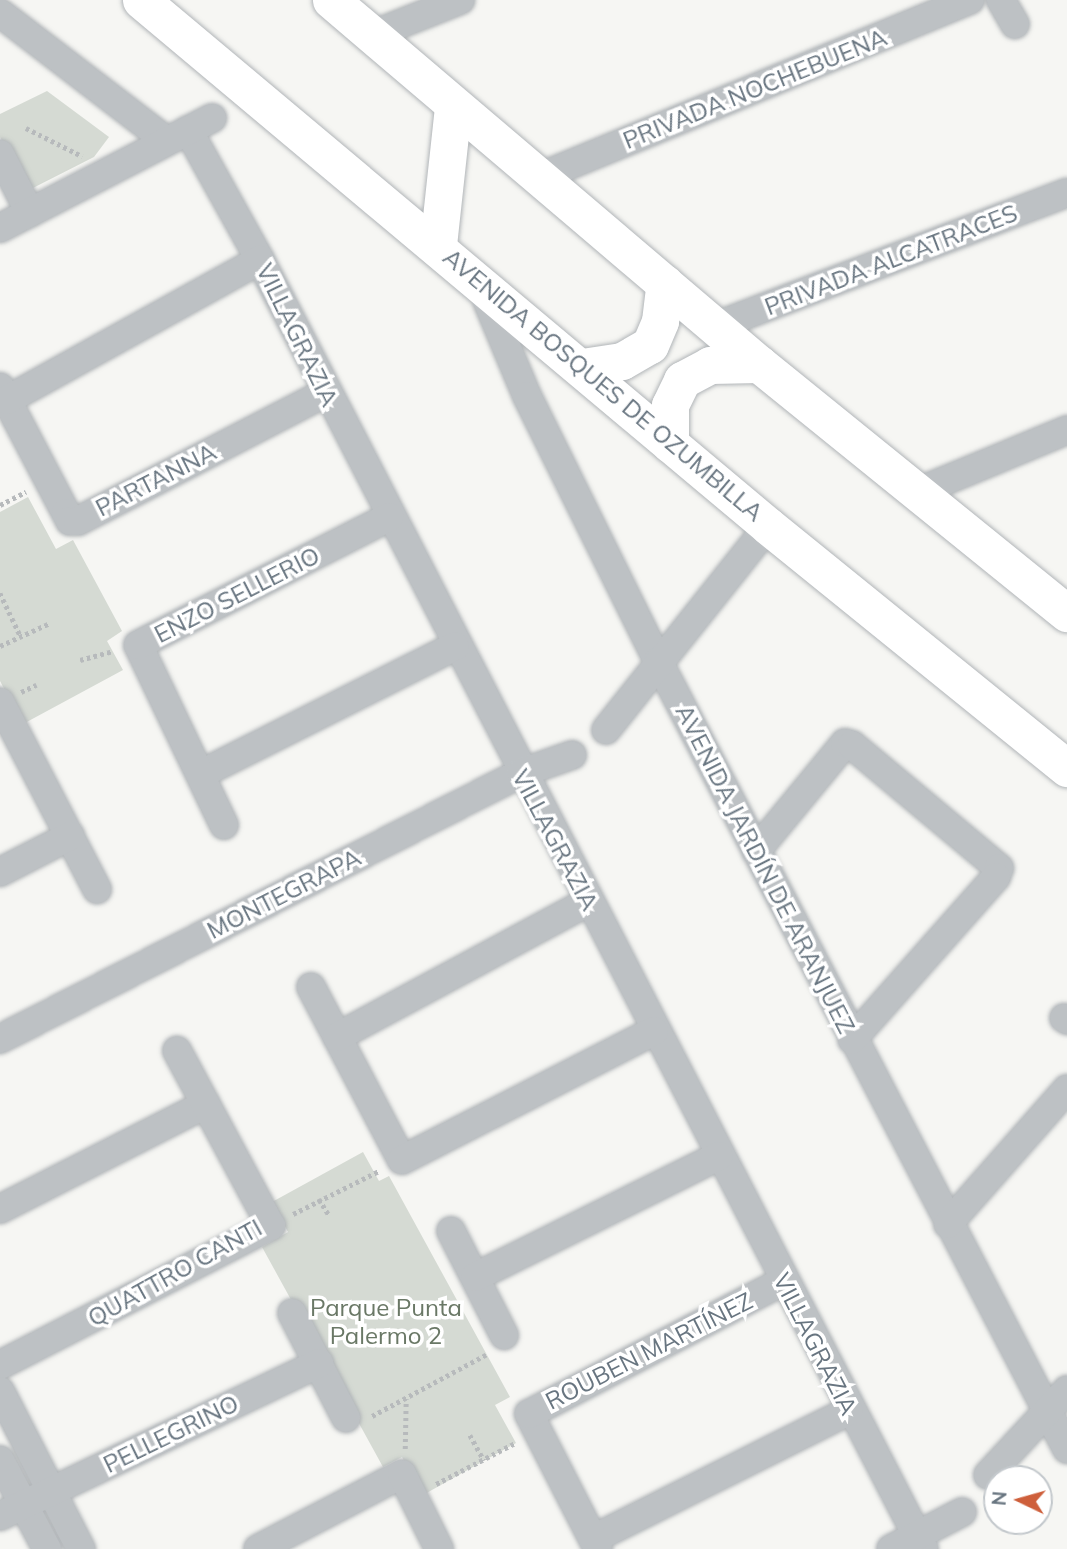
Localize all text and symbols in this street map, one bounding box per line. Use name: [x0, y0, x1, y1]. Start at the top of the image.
street label: PRIVADA NOCHEBUENA: [619, 23, 891, 155]
street label: PRIVADA ALCATRACES: [761, 199, 1021, 321]
street label: AVENIDA BOSQUES DE OZUMBILLA: [437, 243, 769, 527]
street label: VILLAGRAZIA: [250, 259, 344, 411]
street label: PARTANNA: [91, 437, 221, 523]
street label: ENZO SELLERIO: [150, 541, 324, 649]
street label: AVENIDA JARDÍN DE ARANJUEZ: [669, 700, 861, 1038]
street label: VILLAGRAZIA: [506, 765, 604, 915]
street label: MONTEGRAPA: [202, 843, 366, 945]
street label: QUATTRO CANTI: [83, 1213, 267, 1333]
street label: VILLAGRAZIA: [767, 1268, 863, 1420]
street label: ROUBEN MARTÍNEZ: [541, 1286, 757, 1416]
park label: Parque Punta Palermo 2: [310, 1294, 462, 1350]
street label: PELLEGRINO: [99, 1389, 243, 1479]
north arrow: [983, 1465, 1053, 1535]
text: N: [986, 1490, 1012, 1507]

